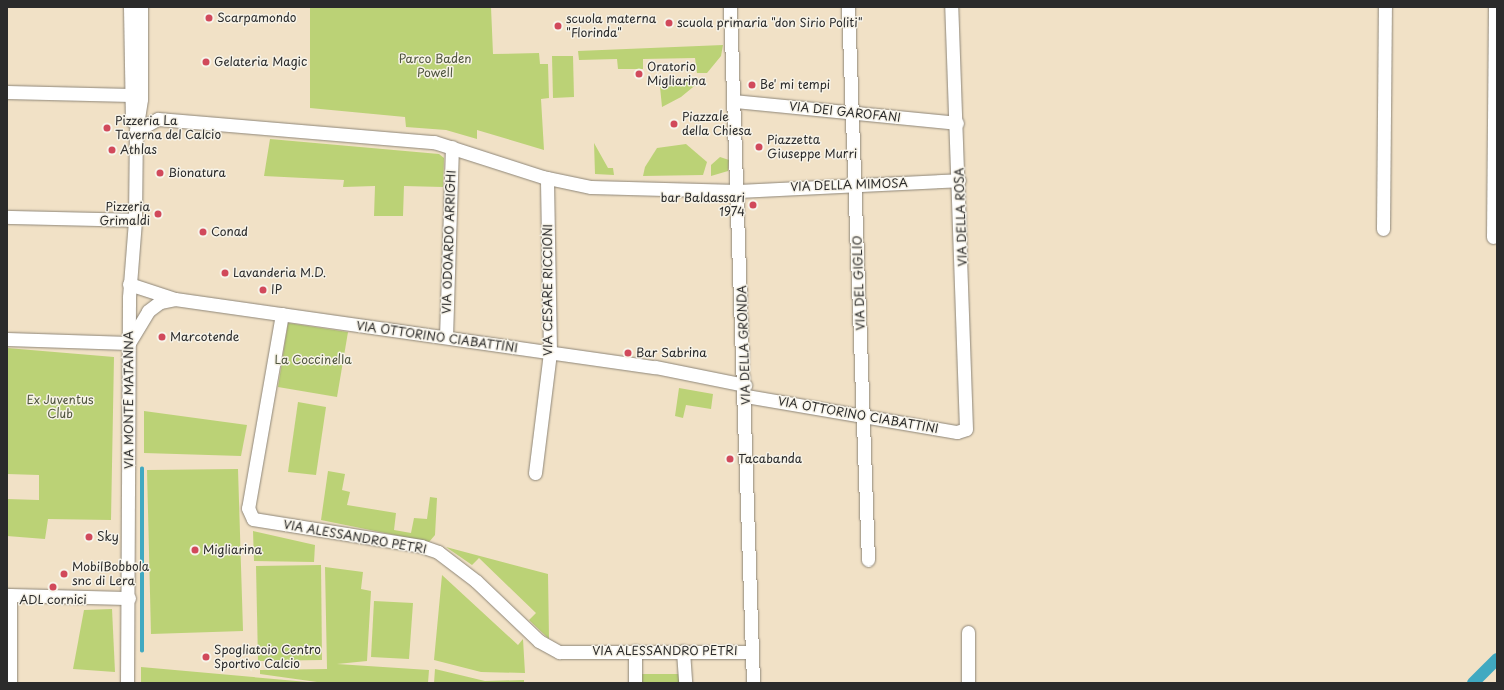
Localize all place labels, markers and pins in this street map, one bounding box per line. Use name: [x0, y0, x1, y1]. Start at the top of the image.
place label: Scarpamondo: [217, 11, 297, 25]
place label: scuola materna "Florinda": [566, 12, 656, 40]
marker: Scarpamondo: [204, 13, 214, 23]
place label: scuola primaria "don Sirio Politi": [677, 16, 863, 30]
marker: scuola primaria "don Sirio Politi": [664, 18, 674, 28]
marker: scuola materna "Florinda": [553, 21, 563, 31]
place label: Gelateria Magic: [214, 55, 306, 69]
marker: Gelateria Magic: [201, 57, 211, 67]
place label: Oratorio Migliarina: [647, 60, 706, 88]
marker: Oratorio Migliarina: [634, 69, 644, 79]
place label: Be' mi tempi: [760, 78, 831, 92]
marker: Be' mi tempi: [747, 80, 757, 90]
place label: Piazzale della Chiesa: [682, 110, 751, 138]
place label: Pizzeria La Taverna del Calcio: [115, 114, 222, 142]
marker: Piazzale della Chiesa: [669, 119, 679, 129]
marker: Pizzeria La Taverna del Calcio: [102, 123, 112, 133]
place label: Piazzetta Giuseppe Murri: [767, 133, 857, 161]
marker: Piazzetta Giuseppe Murri: [754, 142, 764, 152]
place label: Athlas: [120, 143, 157, 157]
marker: Athlas: [107, 145, 117, 155]
place label: Bionatura: [168, 166, 226, 180]
marker: Bionatura: [155, 168, 165, 178]
place label: bar Baldassari 1974: [661, 191, 745, 219]
place label: Pizzeria Grimaldi: [100, 200, 150, 228]
marker: bar Baldassari 1974: [748, 200, 758, 210]
marker: Pizzeria Grimaldi: [153, 209, 163, 219]
place label: Conad: [211, 225, 248, 239]
marker: Conad: [198, 227, 208, 237]
place label: Lavanderia M.D.: [233, 266, 326, 280]
marker: Lavanderia M.D.: [220, 268, 230, 278]
place label: IP: [271, 283, 282, 297]
marker: IP: [258, 285, 268, 295]
place label: Marcotende: [170, 330, 239, 344]
marker: Marcotende: [157, 332, 167, 342]
place label: Bar Sabrina: [636, 346, 706, 360]
marker: Bar Sabrina: [623, 348, 633, 358]
place label: Tacabanda: [738, 452, 802, 466]
marker: Tacabanda: [725, 454, 735, 464]
place label: Sky: [97, 530, 119, 544]
marker: Sky: [84, 532, 94, 542]
place label: Migliarina: [203, 543, 262, 557]
marker: Migliarina: [190, 545, 200, 555]
place label: MobilBobbola snc di Lera: [72, 560, 149, 588]
marker: MobilBobbola snc di Lera: [59, 569, 69, 579]
marker: ADL cornici: [48, 582, 58, 592]
place label: ADL cornici: [19, 593, 87, 607]
place label: Spogliatoio Centro Sportivo Calcio: [214, 643, 321, 671]
marker: Spogliatoio Centro Sportivo Calcio: [201, 652, 211, 662]

